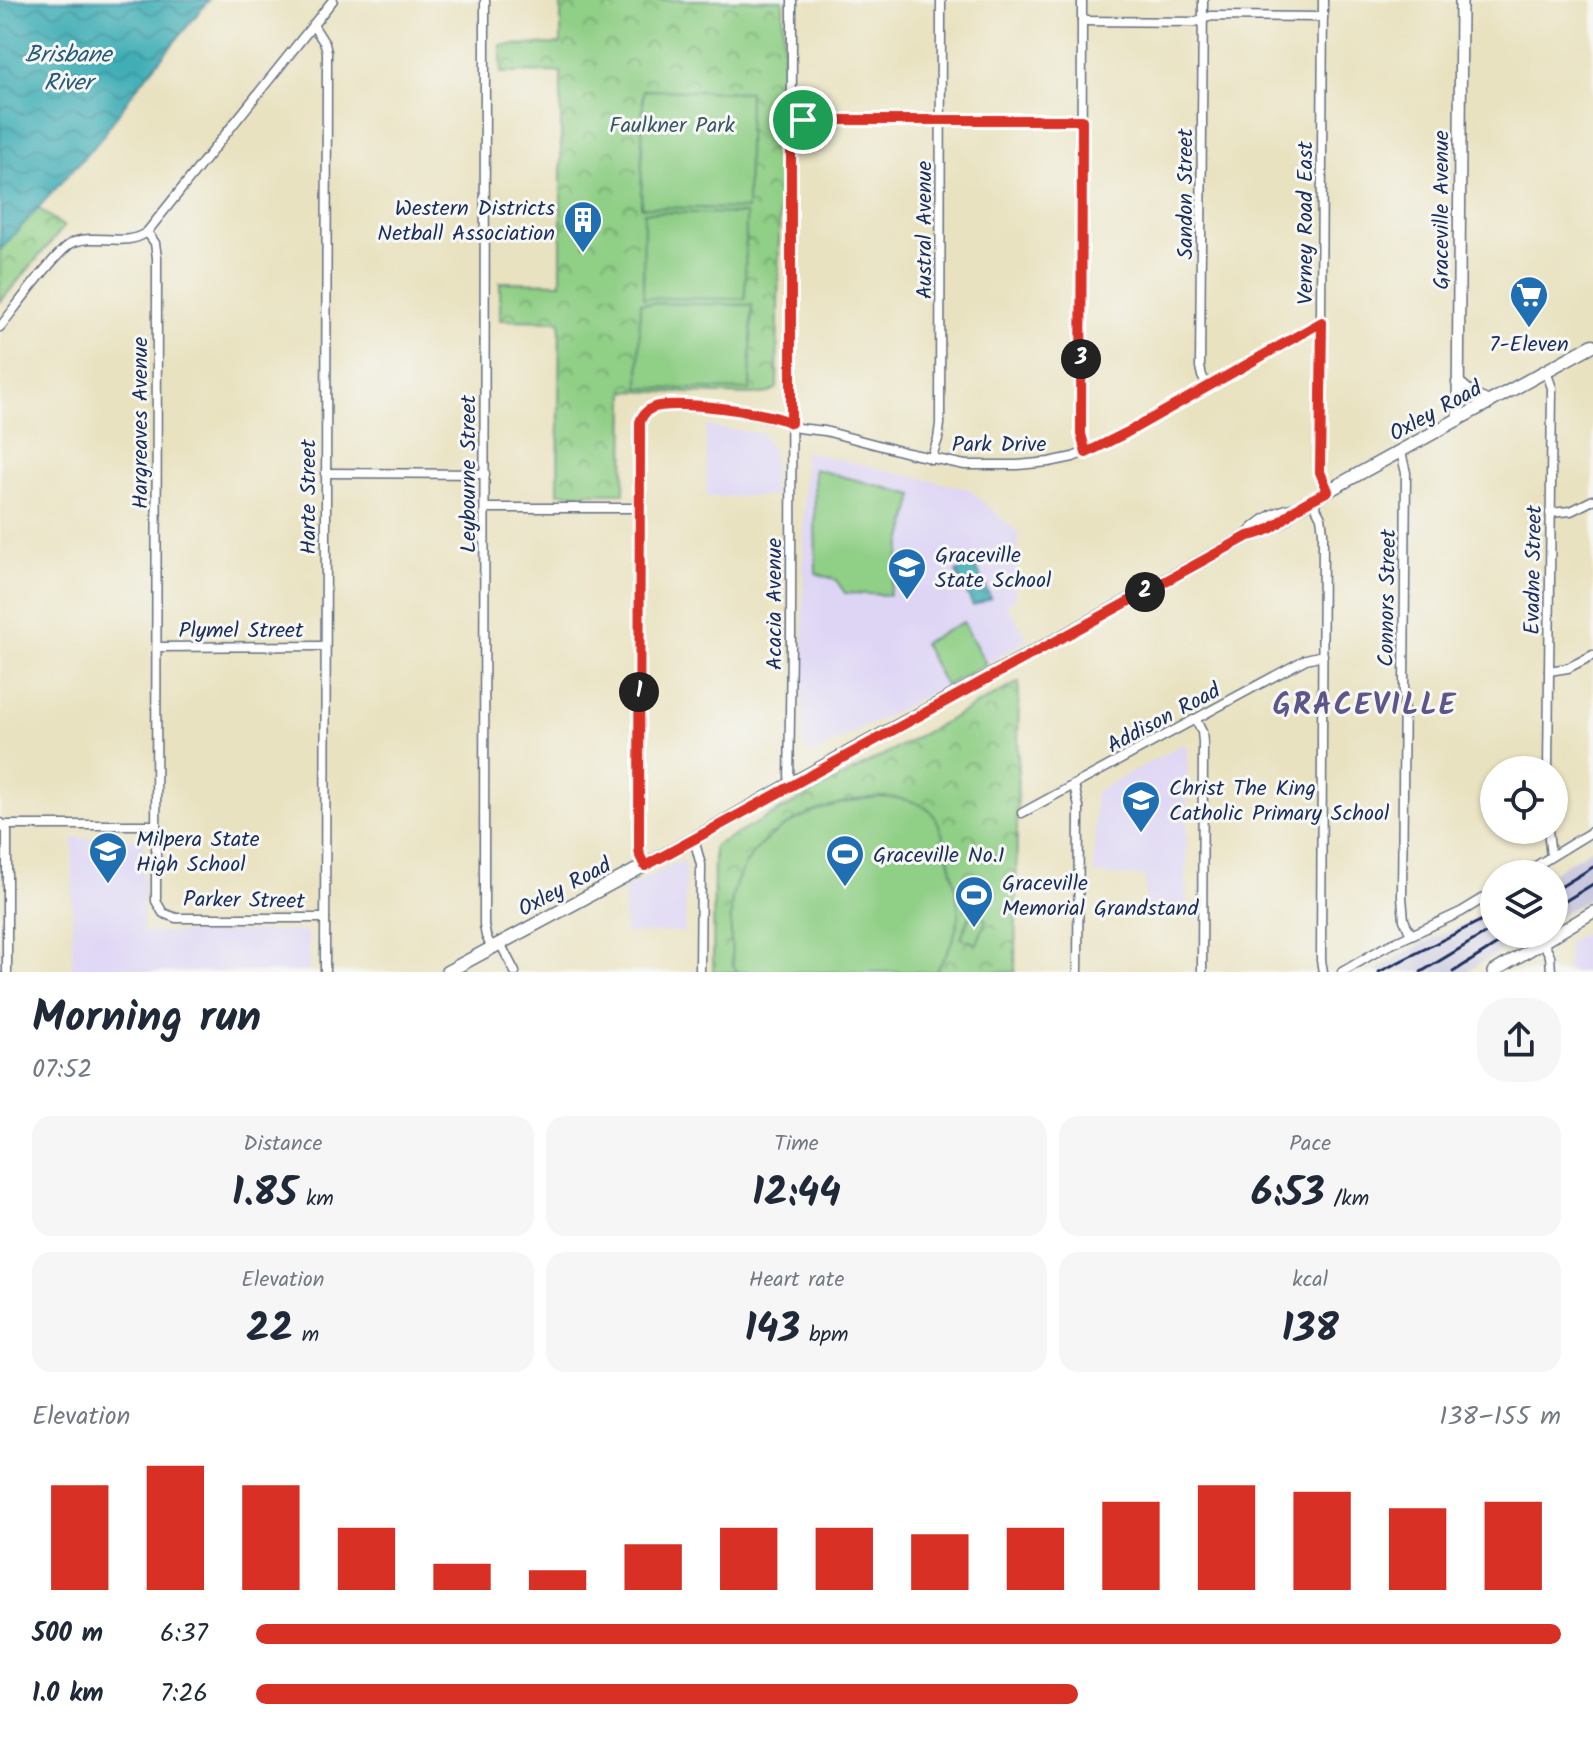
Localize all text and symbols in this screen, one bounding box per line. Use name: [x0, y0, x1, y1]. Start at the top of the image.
water label: Brisbane River: [25, 36, 114, 103]
pin: [769, 86, 837, 154]
icon: arrive: [781, 98, 825, 142]
park label: Faulkner Park: [609, 109, 736, 144]
street label: Sandon Street: [1169, 128, 1204, 260]
street label: Graceville Avenue: [1425, 130, 1460, 290]
street label: Verney Road East: [1289, 141, 1324, 305]
street label: Austral Avenue: [908, 161, 943, 299]
place label: Western Districts Netball Association: [377, 192, 556, 252]
building icon: Western Districts Netball Association: [562, 199, 604, 254]
supermarket icon: 7-Eleven: [1508, 274, 1550, 329]
place label: 7-Eleven: [1489, 328, 1569, 363]
street label: Hargreaves Avenue: [124, 337, 159, 509]
pin: 3: [1061, 339, 1101, 379]
text: 3: [1075, 341, 1087, 376]
street label: Oxley Road: [1383, 372, 1490, 452]
street label: Leybourne Street: [452, 395, 487, 553]
street label: Park Drive: [952, 428, 1046, 463]
street label: Harte Street: [292, 439, 327, 555]
street label: Evadne Street: [1516, 504, 1553, 635]
street label: Connors Street: [1370, 528, 1407, 667]
street label: Acacia Avenue: [758, 538, 793, 670]
place label: Graceville State School: [935, 539, 1052, 599]
school or university icon: Graceville State School: [886, 546, 928, 601]
pin: 2: [1125, 572, 1165, 612]
text: 2: [1139, 574, 1151, 609]
street label: Plymel Street: [178, 614, 304, 649]
pin: 1: [619, 672, 659, 712]
text: 1: [636, 674, 642, 709]
street label: Addison Road: [1101, 674, 1228, 764]
district label: GRACEVILLE: [1273, 682, 1457, 730]
map controls: [1480, 756, 1568, 948]
button: locate: [1480, 756, 1568, 844]
place label: Christ The King Catholic Primary School: [1169, 772, 1390, 832]
school or university icon: Christ The King Catholic Primary School: [1120, 779, 1162, 834]
place label: Milpera State High School: [136, 823, 260, 883]
school or university icon: Milpera State High School: [87, 830, 129, 885]
sports icon: Graceville No.1: [824, 833, 866, 888]
place label: Graceville No.1: [873, 839, 1005, 874]
street label: Oxley Road: [512, 848, 619, 927]
button: layers: [1480, 860, 1568, 948]
place label: Graceville Memorial Grandstand: [1002, 867, 1199, 927]
sports icon: Graceville Memorial Grandstand: [953, 874, 995, 929]
street label: Parker Street: [183, 883, 306, 920]
text: Morning run: [32, 984, 261, 1054]
button: share: [1477, 998, 1561, 1082]
text: 07:52: [32, 1049, 92, 1091]
text: Distance: [243, 1127, 322, 1162]
text: Time: [774, 1127, 819, 1162]
text: Pace: [1289, 1127, 1331, 1162]
text: 1.85: [232, 1162, 297, 1226]
text: 12:44: [752, 1162, 841, 1226]
text: 6:53: [1251, 1162, 1325, 1226]
text: km: [297, 1182, 334, 1217]
text: /km: [1325, 1182, 1369, 1217]
text: Elevation: [241, 1263, 324, 1298]
text: Heart rate: [749, 1263, 844, 1298]
text: kcal: [1292, 1263, 1328, 1298]
text: 22: [246, 1298, 293, 1362]
text: 143: [744, 1298, 800, 1362]
text: 138: [1281, 1298, 1339, 1362]
text: m: [293, 1318, 319, 1353]
text: bpm: [800, 1318, 849, 1353]
text: Elevation: [32, 1396, 130, 1438]
text: 138–155 m: [1439, 1396, 1561, 1438]
text: 500 m: [32, 1613, 103, 1655]
text: 6:37: [160, 1613, 208, 1655]
text: 1.0 km: [32, 1673, 103, 1715]
text: 7:26: [160, 1673, 208, 1715]

